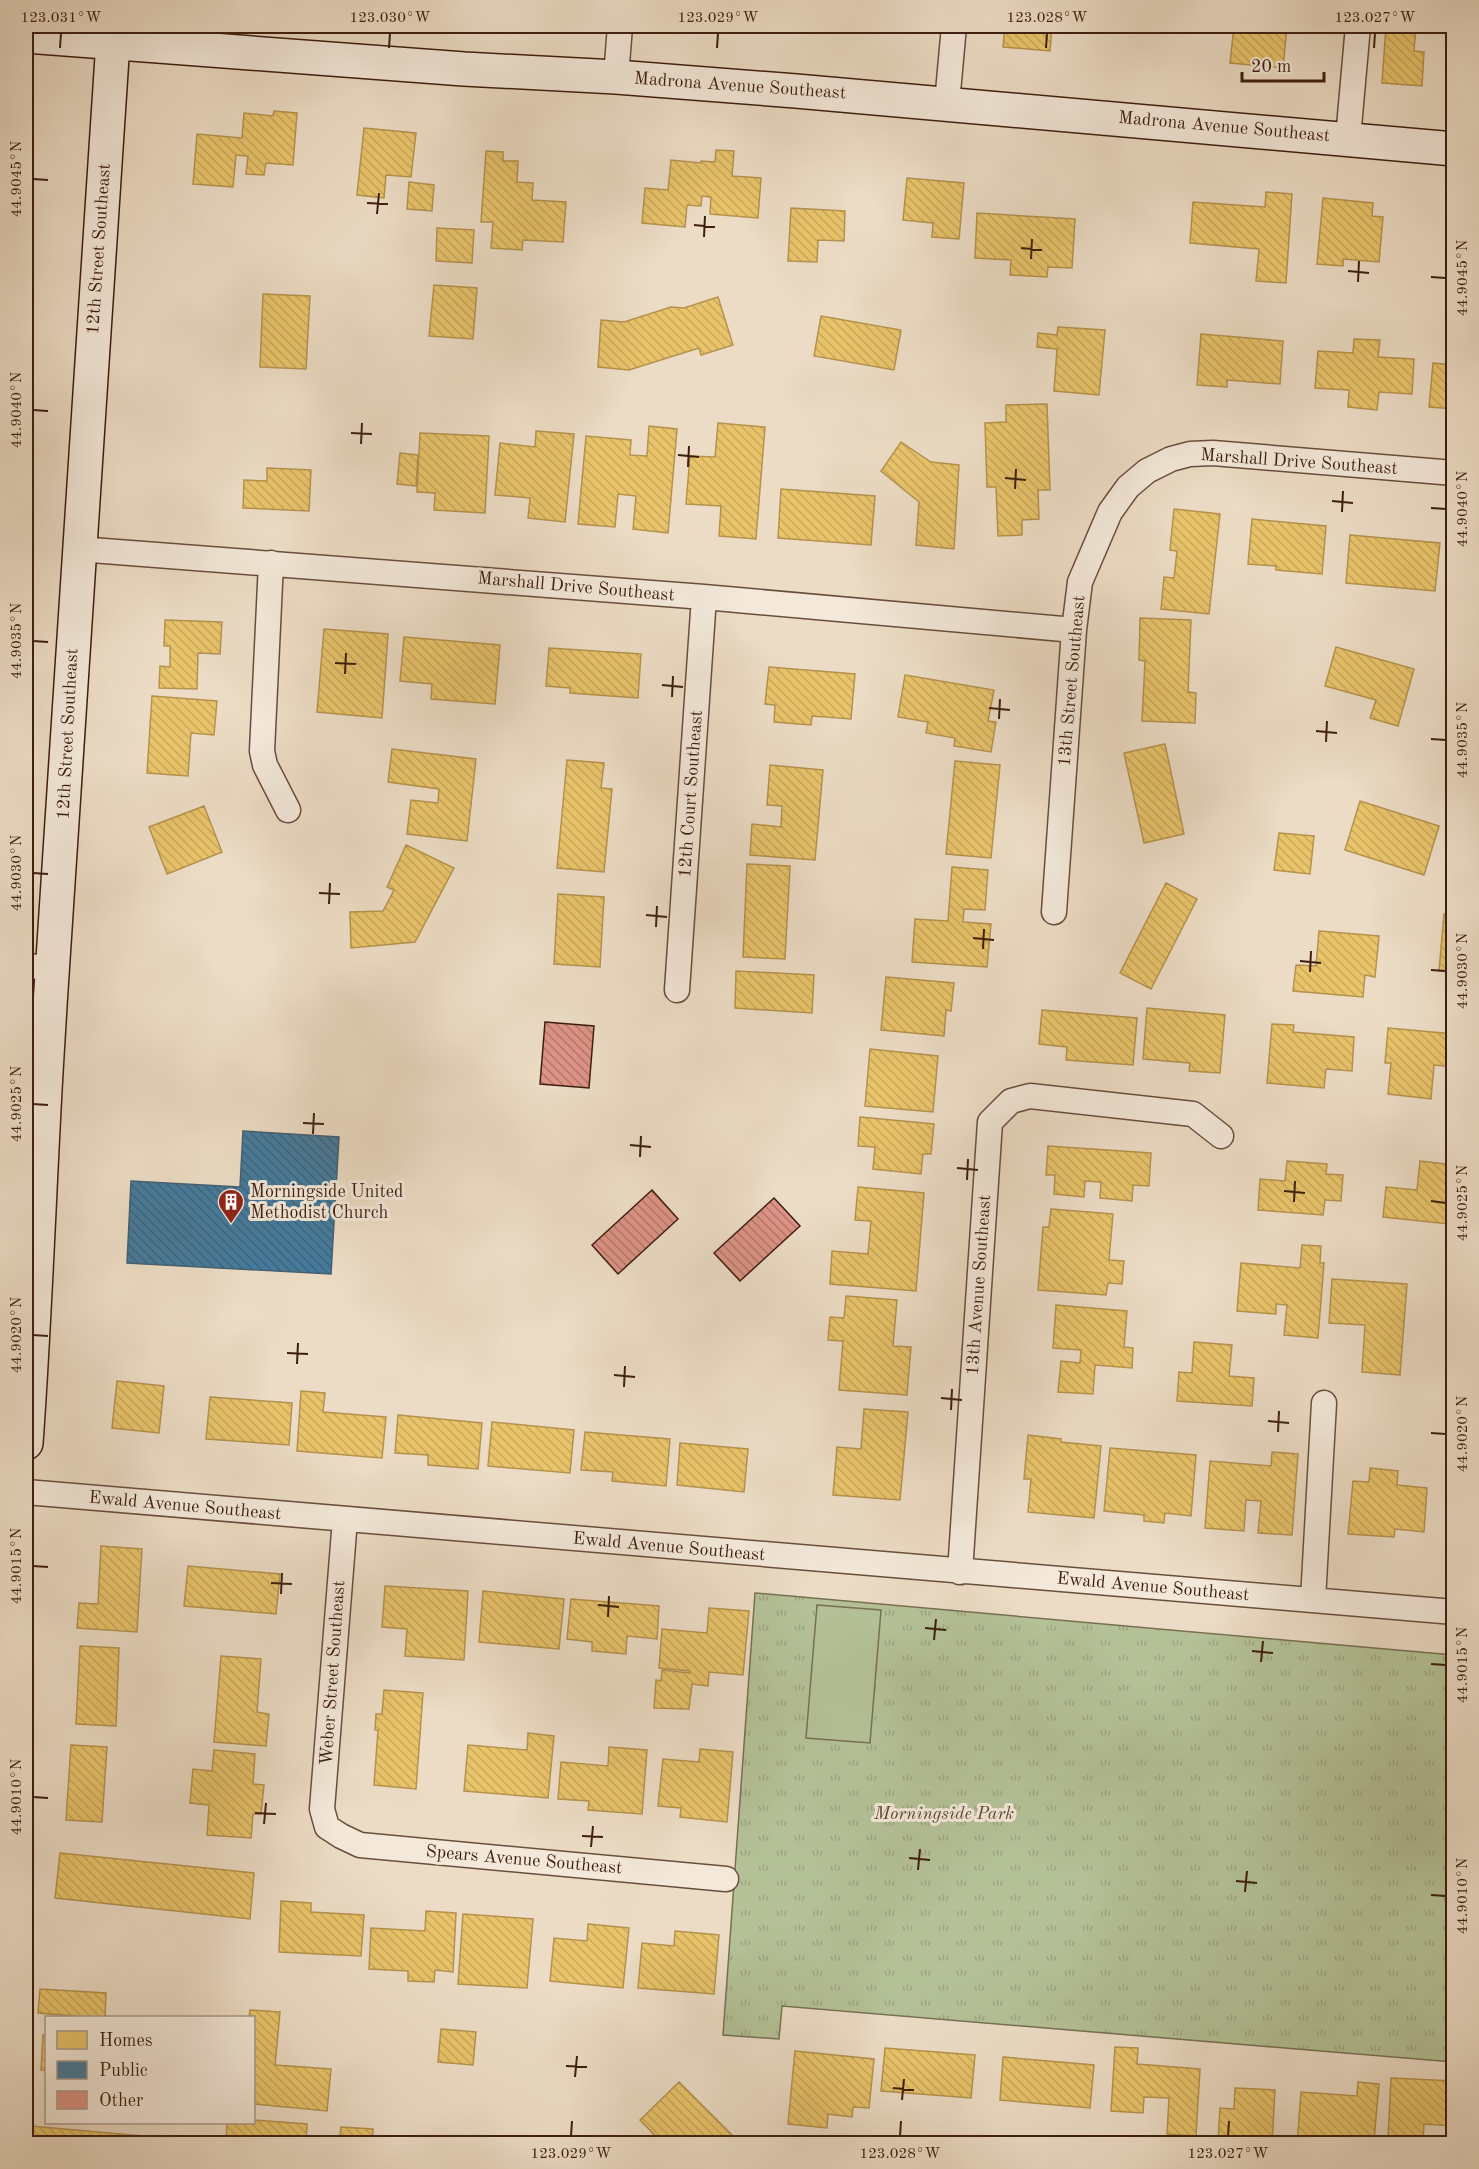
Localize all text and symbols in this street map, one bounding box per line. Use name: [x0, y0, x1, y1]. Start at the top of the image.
text: 123.031°W: [20, 11, 102, 26]
text: 123.030°W: [349, 11, 431, 26]
text: 123.029°W: [677, 11, 759, 26]
text: 123.028°W: [1006, 11, 1088, 26]
text: 123.027°W: [1334, 11, 1416, 26]
scale bar: [1242, 45, 1324, 83]
text: 20 m: [1251, 58, 1291, 76]
street label: Madrona Avenue Southeast: [633, 70, 847, 102]
street label: Madrona Avenue Southeast: [1117, 109, 1331, 145]
text: 44.9045°N: [10, 140, 25, 217]
street label: 12th Street Southeast: [84, 163, 114, 335]
text: 44.9045°N: [1456, 239, 1471, 316]
text: 44.9040°N: [10, 371, 25, 448]
street label: Marshall Drive Southeast: [1200, 446, 1398, 478]
text: 44.9040°N: [1456, 470, 1471, 547]
street label: Marshall Drive Southeast: [477, 569, 675, 605]
street label: 13th Street Southeast: [1056, 595, 1088, 767]
text: 44.9035°N: [10, 602, 25, 679]
street label: 12th Street Southeast: [55, 648, 81, 820]
text: 44.9035°N: [1456, 701, 1471, 778]
street label: 12th Court Southeast: [676, 709, 706, 879]
text: 44.9030°N: [10, 834, 25, 911]
text: 44.9030°N: [1456, 932, 1471, 1009]
text: 44.9025°N: [10, 1065, 25, 1142]
text: 44.9025°N: [1456, 1164, 1471, 1241]
place label: Morningside United Methodist Church: [250, 1183, 403, 1222]
building icon: Morningside United Methodist Church: [216, 1187, 246, 1225]
street label: 13th Avenue Southeast: [964, 1194, 994, 1376]
text: 44.9020°N: [10, 1296, 25, 1373]
text: 44.9020°N: [1456, 1395, 1471, 1472]
street label: Ewald Avenue Southeast: [88, 1489, 282, 1523]
text: 44.9015°N: [10, 1527, 25, 1604]
street label: Ewald Avenue Southeast: [572, 1530, 766, 1564]
street label: Ewald Avenue Southeast: [1056, 1570, 1250, 1604]
street label: Weber Street Southeast: [318, 1580, 348, 1766]
text: 44.9015°N: [1456, 1626, 1471, 1703]
text: 44.9010°N: [10, 1758, 25, 1835]
park label: Morningside Park: [873, 1805, 1014, 1823]
street label: Spears Avenue Southeast: [425, 1842, 623, 1878]
text: 44.9010°N: [1456, 1857, 1471, 1934]
legend: [45, 2016, 255, 2124]
text: Homes: [99, 2032, 153, 2050]
text: Public: [99, 2062, 148, 2080]
text: Other: [99, 2092, 144, 2110]
text: 123.029°W: [530, 2147, 612, 2162]
text: 123.028°W: [859, 2147, 941, 2162]
text: 123.027°W: [1187, 2147, 1269, 2162]

